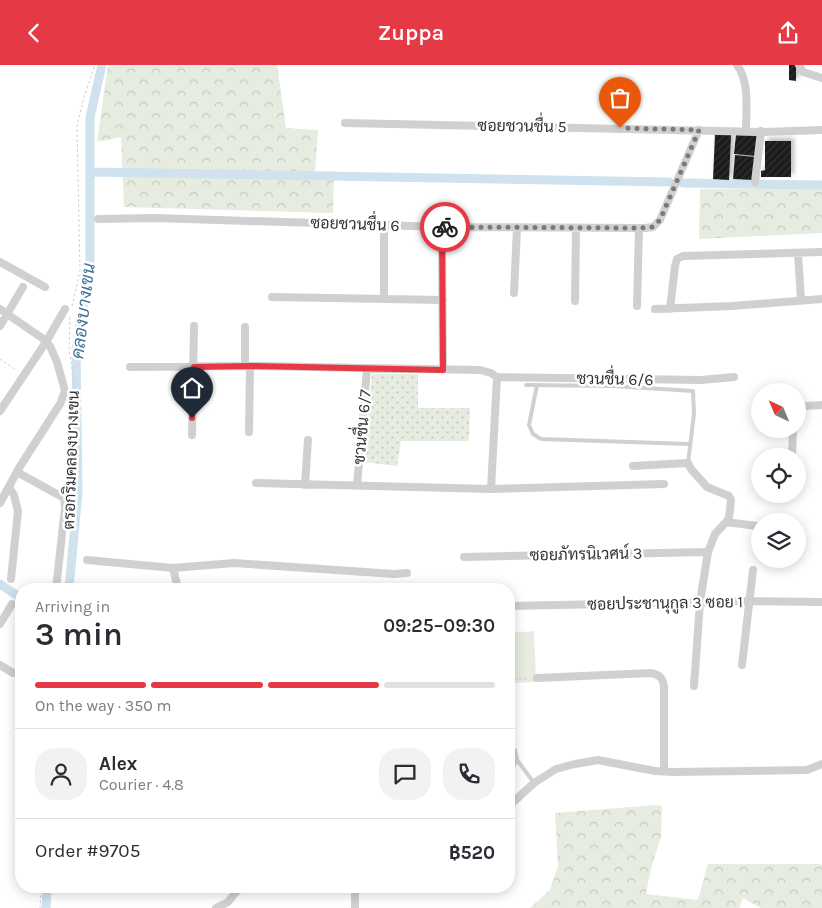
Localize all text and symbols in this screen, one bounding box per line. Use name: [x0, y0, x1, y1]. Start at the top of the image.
icon: back: [20, 19, 48, 47]
icon: share: [774, 19, 802, 47]
text: Zuppa: [378, 20, 444, 46]
pin: [599, 77, 641, 128]
icon: bag: [606, 84, 634, 112]
street label: ซอยชวนชื่น 5: [477, 111, 567, 136]
courier: [420, 202, 470, 252]
street label: ซอยชวนชื่น 6: [310, 208, 400, 235]
icon: bike: [431, 213, 459, 241]
water label: คลองบางเขน: [66, 261, 100, 360]
street label: ชวนชื่น 6/6: [576, 364, 654, 389]
pin: [171, 367, 213, 418]
icon: home: [178, 374, 206, 402]
north arrow: [751, 383, 806, 437]
map controls: [751, 383, 806, 568]
street label: ชวนชื่น 6/7: [344, 388, 375, 465]
street label: ตรอกริมคลองบางเขน: [59, 390, 83, 530]
button: locate: [751, 448, 806, 503]
button: layers: [751, 513, 806, 568]
street label: ซอยภัทรนิเวศน์ 3: [529, 541, 643, 564]
street label: ซอยประชานุกูล 3 ซอย 1: [587, 592, 743, 616]
text: Arriving in: [35, 597, 110, 616]
text: 09:25–09:30: [383, 615, 495, 637]
text: 3 min: [35, 616, 123, 653]
text: On the way · 350 m: [35, 696, 172, 715]
button: person: [35, 748, 87, 800]
button: chat: [379, 748, 431, 800]
button: phone: [443, 748, 495, 800]
text: Alex: [99, 753, 137, 775]
text: Courier · 4.8: [99, 775, 184, 794]
text: Order #9705: [35, 840, 140, 862]
text: ฿520: [449, 842, 495, 864]

